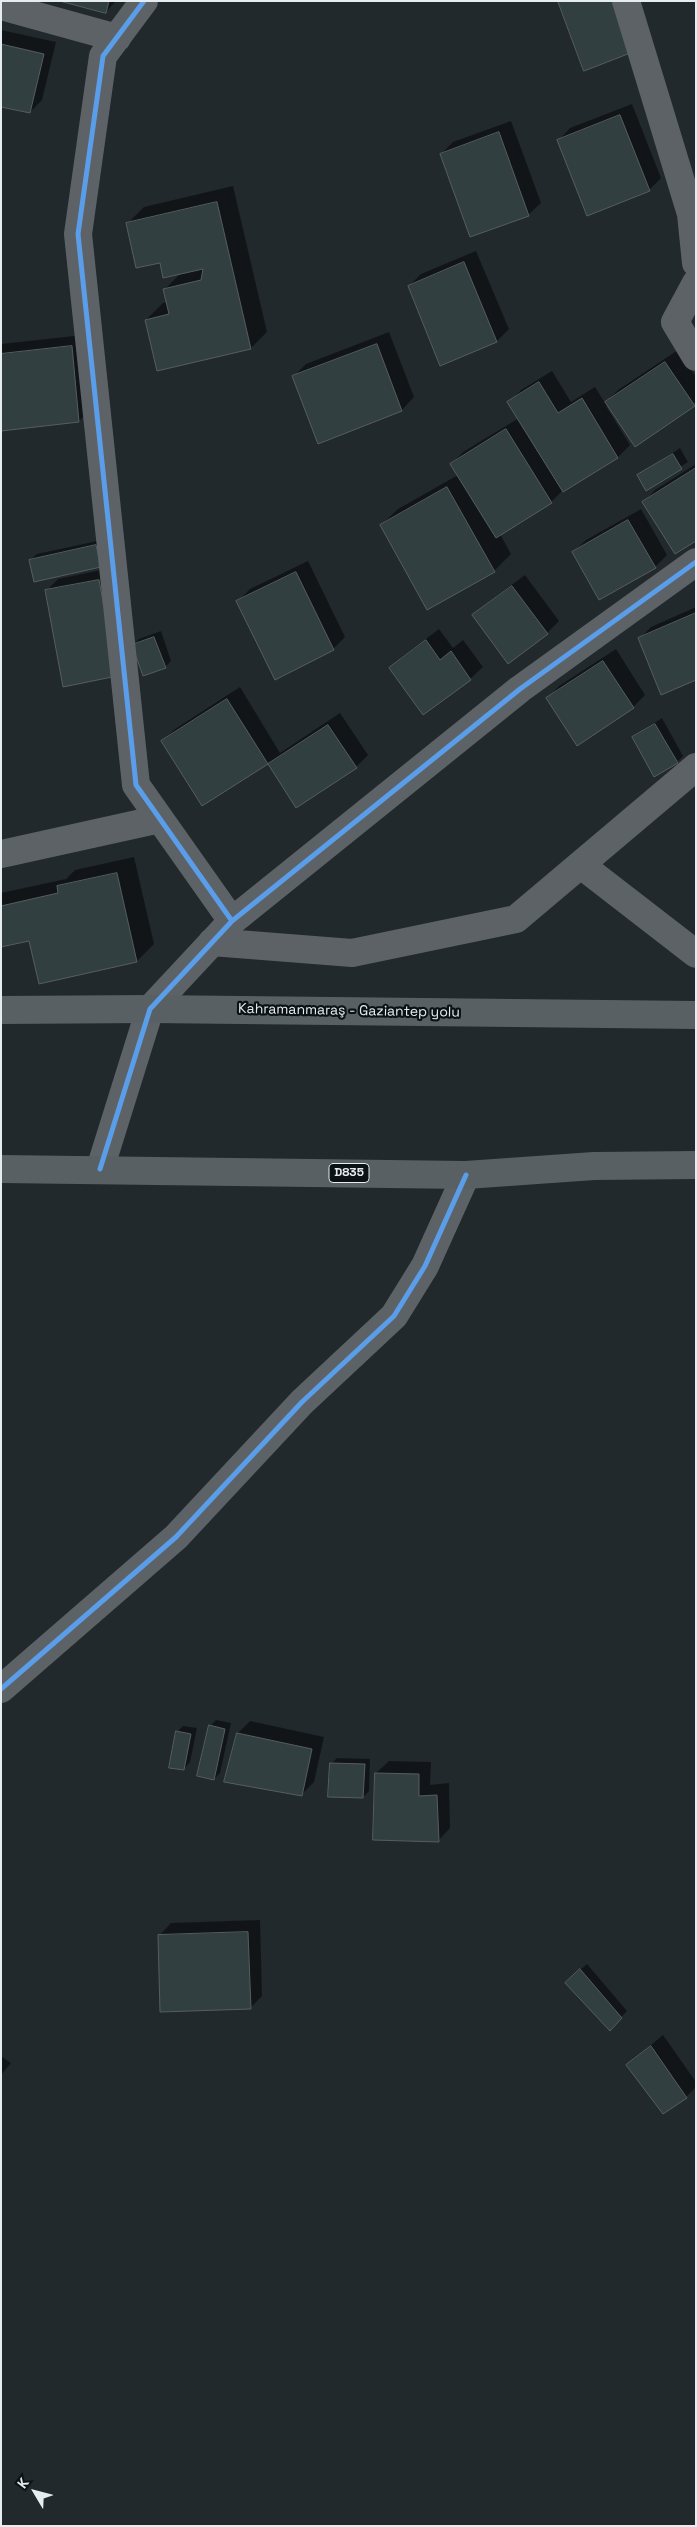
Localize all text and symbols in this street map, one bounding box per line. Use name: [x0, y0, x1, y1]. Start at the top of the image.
street label: Kahramanmaraş - Gaziantep yolu: [238, 1001, 460, 1021]
road number: D835: [329, 1164, 369, 1182]
north arrow: [10, 2467, 60, 2517]
text: K: [13, 2474, 33, 2492]

